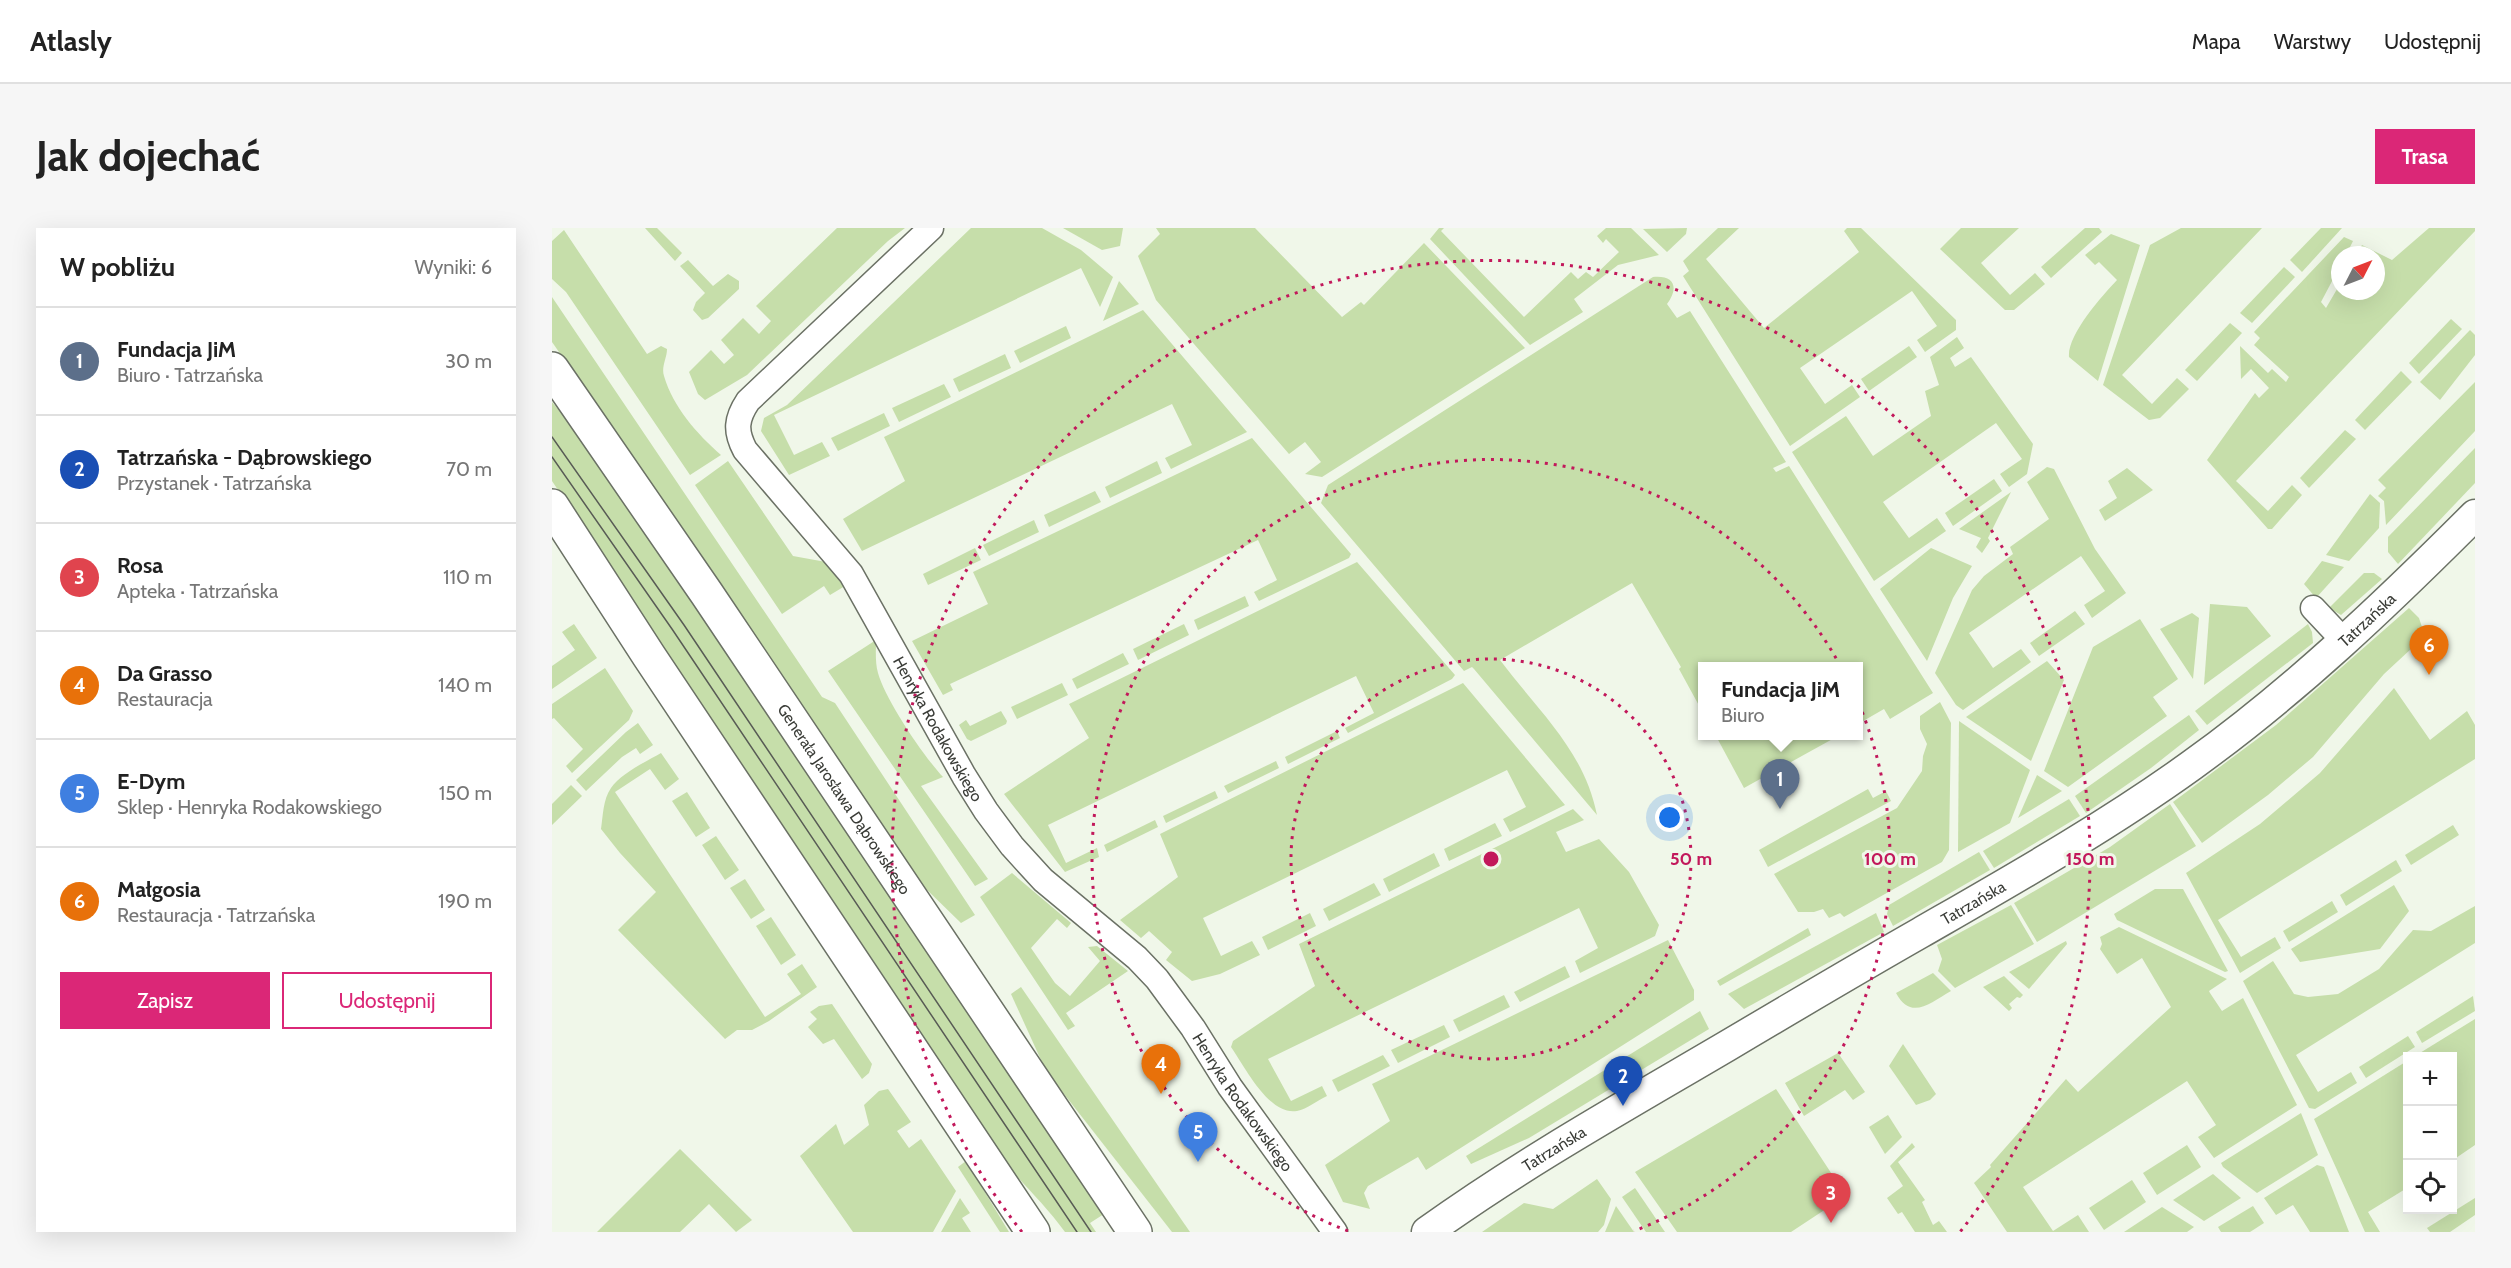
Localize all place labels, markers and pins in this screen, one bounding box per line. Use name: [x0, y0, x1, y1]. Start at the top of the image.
pin: 6: [2410, 626, 2448, 675]
pin: 1: [1760, 760, 1800, 809]
centre of rings: [1481, 849, 1501, 869]
pin: 4: [1142, 1044, 1180, 1094]
pin: 2: [1604, 1056, 1642, 1106]
pin: 5: [1178, 1112, 1218, 1162]
pin: 3: [1812, 1174, 1850, 1223]

